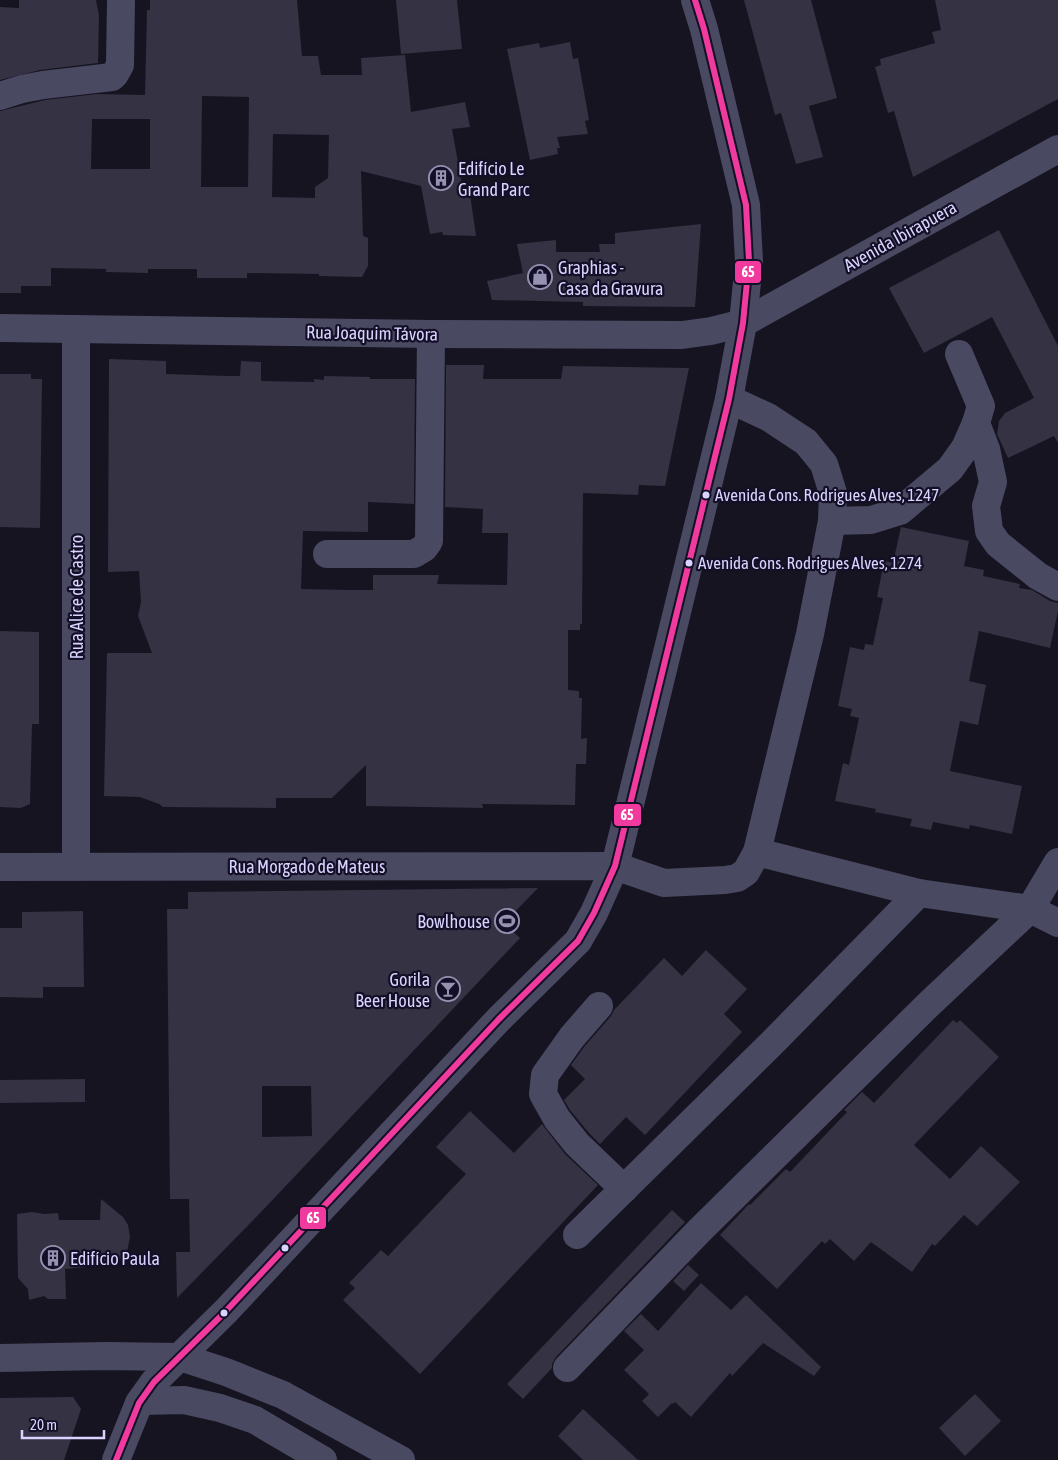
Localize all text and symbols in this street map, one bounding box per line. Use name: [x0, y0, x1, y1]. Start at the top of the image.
place label: Edifício Le Grand Parc: [458, 158, 530, 200]
building icon: Edifício Le Grand Parc: [428, 165, 454, 191]
street label: Avenida Ibirapuera: [840, 196, 960, 276]
place label: Graphias - Casa da Gravura: [558, 257, 663, 299]
line badge: 65: [734, 260, 762, 284]
shop icon: Graphias - Casa da Gravura: [527, 264, 553, 290]
text: 65: [741, 264, 755, 280]
street label: Rua Joaquim Távora: [306, 321, 438, 345]
place label: Avenida Cons. Rodrigues Alves, 1247: [715, 485, 939, 505]
marker: Avenida Cons. Rodrigues Alves, 1247: [701, 490, 711, 500]
street label: Rua Alice de Castro: [66, 535, 87, 659]
place label: Avenida Cons. Rodrigues Alves, 1274: [698, 553, 922, 573]
marker: Avenida Cons. Rodrigues Alves, 1274: [684, 558, 694, 568]
line badge: 65: [613, 803, 642, 827]
text: 65: [620, 807, 634, 823]
street label: Rua Morgado de Mateus: [229, 856, 385, 877]
sports icon: Bowlhouse: [494, 908, 520, 934]
place label: Bowlhouse: [417, 911, 490, 932]
place label: Gorila Beer House: [355, 969, 430, 1011]
bar icon: Gorila Beer House: [435, 976, 461, 1002]
line badge: 65: [299, 1206, 327, 1230]
text: 65: [306, 1210, 320, 1226]
unlabelled marker: [280, 1243, 290, 1253]
building icon: Edifício Paula: [40, 1245, 66, 1271]
place label: Edifício Paula: [70, 1248, 160, 1269]
unlabelled marker: [219, 1308, 229, 1318]
scale bar: [22, 1408, 105, 1440]
text: 20 m: [30, 1416, 57, 1433]

